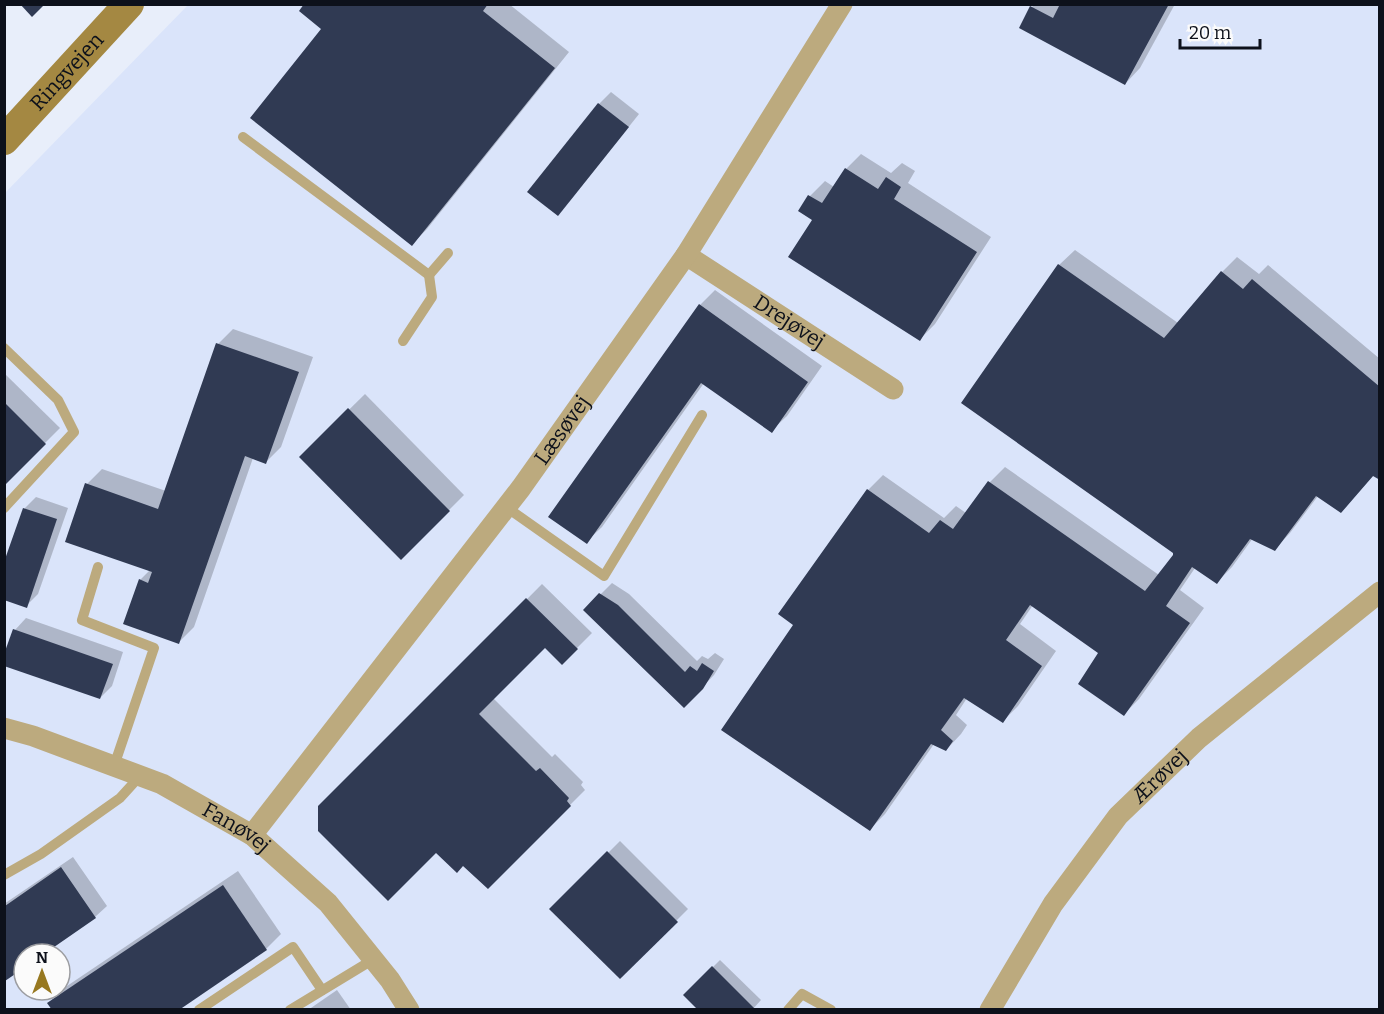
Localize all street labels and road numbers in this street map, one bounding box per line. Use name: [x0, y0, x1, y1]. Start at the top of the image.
street label: Ringvejen: [25, 27, 109, 116]
street label: Drejøvej: [749, 289, 830, 354]
street label: Læsøvej: [529, 390, 595, 470]
street label: Ærøvej: [1126, 743, 1193, 809]
street label: Fanøvej: [198, 797, 276, 858]

